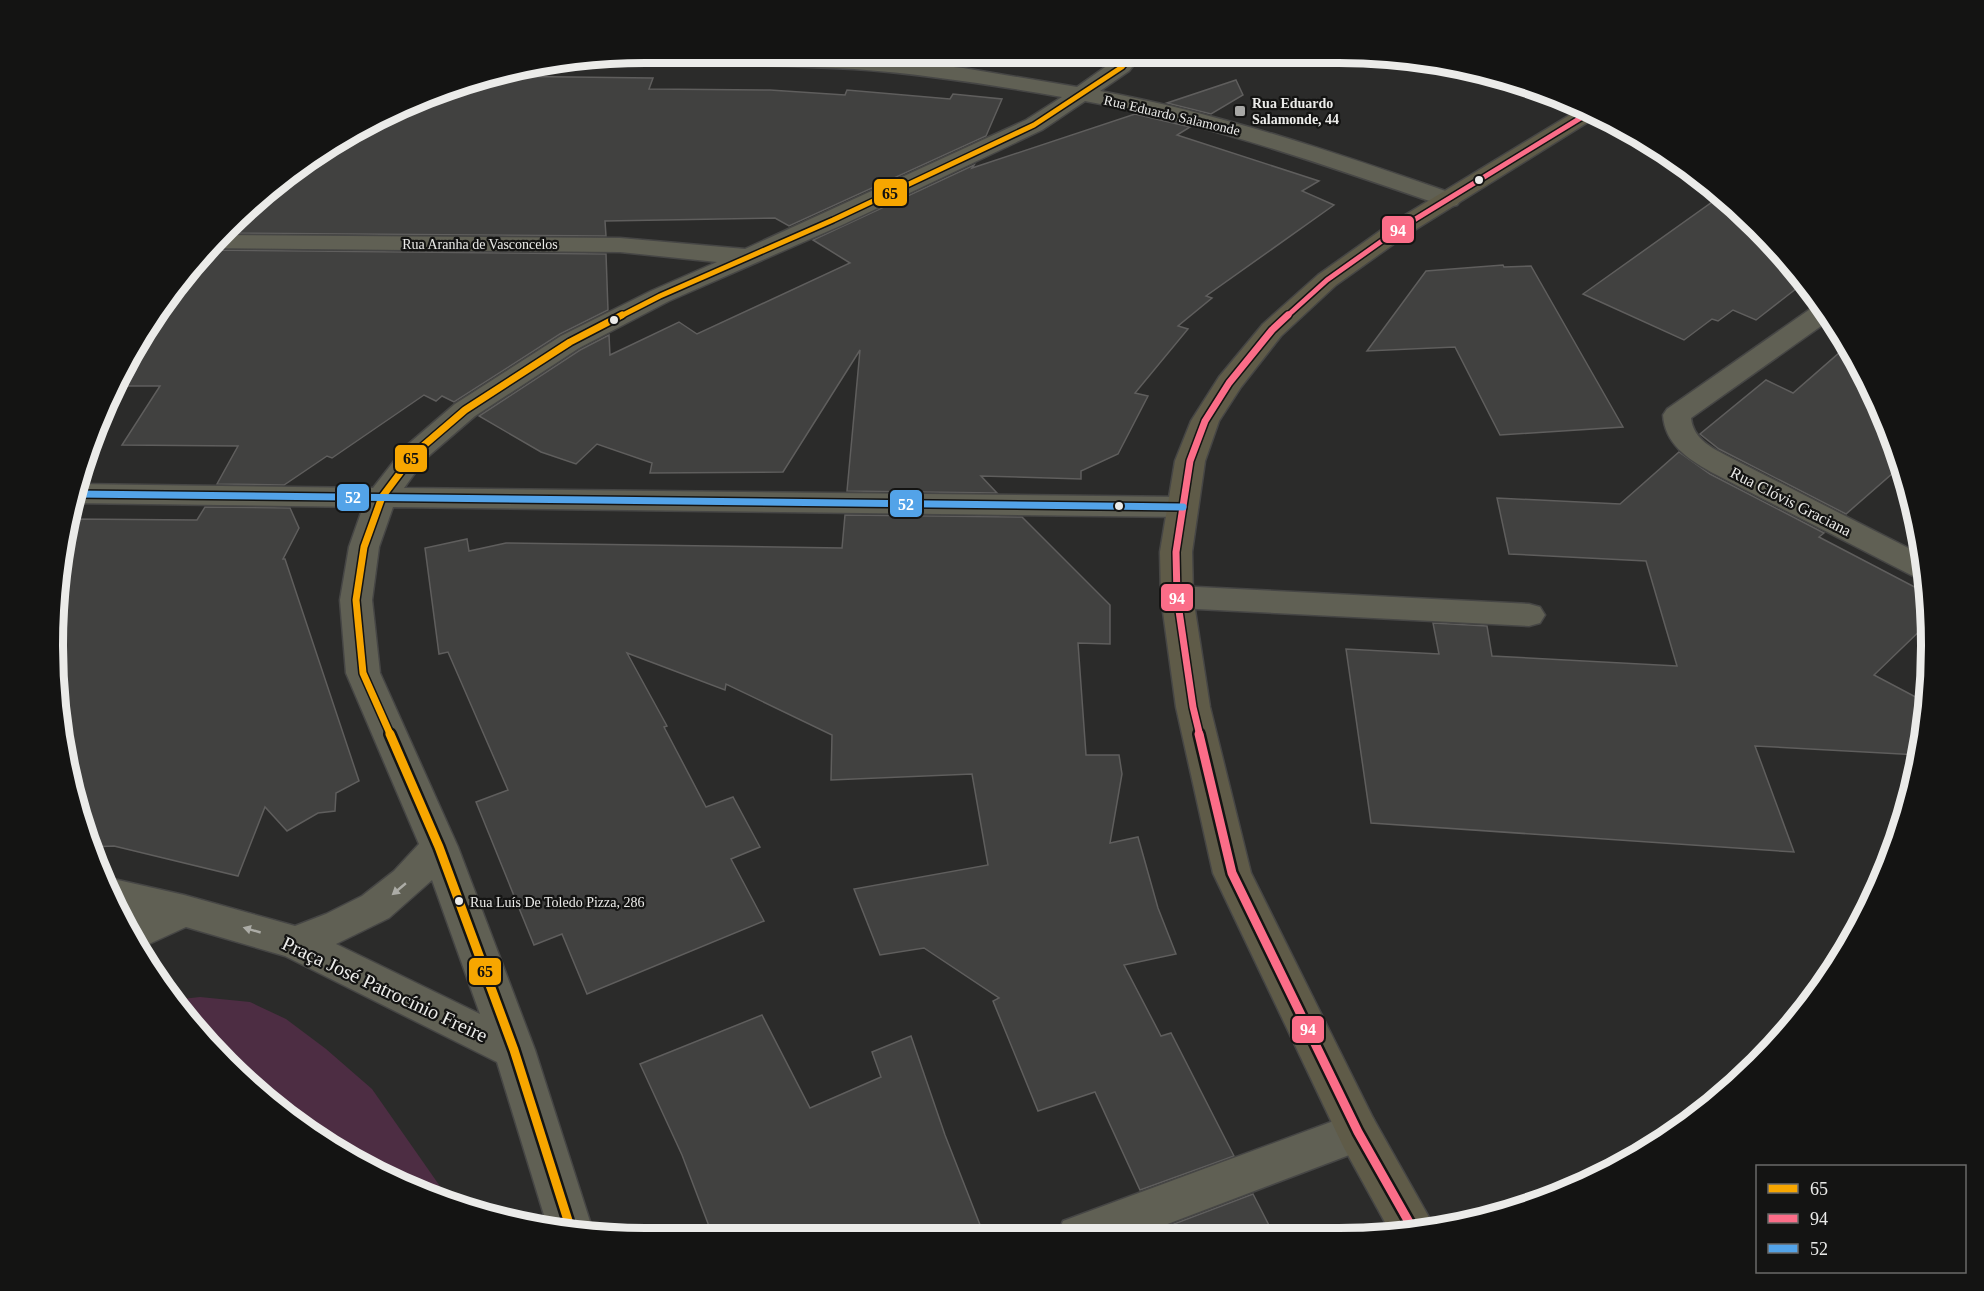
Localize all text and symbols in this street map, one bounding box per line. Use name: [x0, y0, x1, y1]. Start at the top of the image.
street label: Rua Eduardo Salamonde: [1102, 93, 1241, 138]
place label: Rua Eduardo Salamonde, 44: [1252, 96, 1339, 127]
marker: Rua Eduardo Salamonde, 44: [1233, 104, 1247, 118]
unlabelled marker: [1473, 174, 1485, 186]
line badge: 65: [873, 178, 908, 207]
text: 65: [882, 185, 898, 202]
line badge: 94: [1381, 215, 1415, 244]
text: 94: [1390, 222, 1406, 239]
street label: Rua Aranha de Vasconcelos: [402, 237, 558, 252]
unlabelled marker: [608, 314, 620, 326]
line badge: 65: [394, 444, 428, 473]
text: 65: [403, 450, 419, 467]
street label: Rua Clóvis Graciana: [1728, 464, 1854, 539]
line badge: 52: [336, 483, 370, 512]
text: 52: [345, 489, 361, 506]
line badge: 52: [889, 489, 923, 518]
text: 52: [898, 496, 914, 513]
unlabelled marker: [1113, 500, 1125, 512]
line badge: 94: [1160, 583, 1194, 612]
text: 94: [1169, 590, 1185, 607]
one-way arrow: [391, 883, 407, 896]
marker: Rua Luís De Toledo Pizza, 286: [453, 895, 465, 907]
place label: Rua Luís De Toledo Pizza, 286: [470, 895, 645, 910]
one-way arrow: [243, 925, 261, 934]
street label: Praça José Patrocínio Freire: [278, 932, 491, 1047]
line badge: 65: [468, 957, 502, 986]
text: 65: [477, 963, 493, 980]
line badge: 94: [1291, 1015, 1325, 1044]
text: 94: [1300, 1021, 1316, 1038]
legend: [1756, 1165, 1966, 1273]
text: 65: [1810, 1179, 1828, 1199]
text: 94: [1810, 1209, 1828, 1229]
text: 52: [1810, 1239, 1828, 1259]

